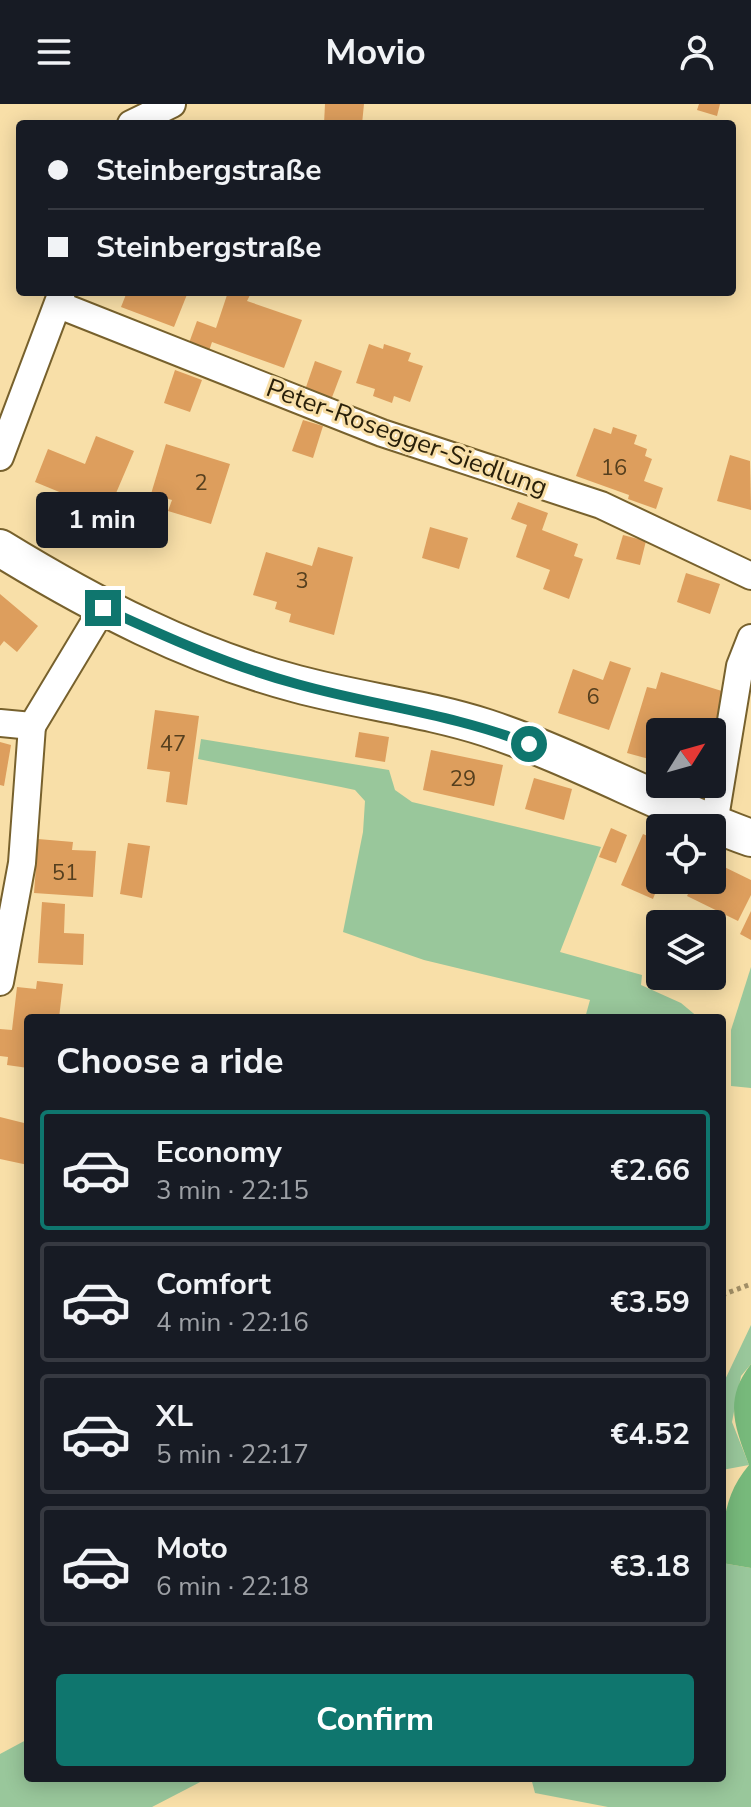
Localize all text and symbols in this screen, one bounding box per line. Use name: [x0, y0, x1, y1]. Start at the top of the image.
text: Movio: [325, 28, 426, 77]
icon: menu: [32, 30, 76, 74]
icon: person: [675, 30, 719, 74]
text: Steinbergstraße: [96, 150, 321, 191]
text: Steinbergstraße: [96, 227, 321, 268]
street label: Peter-Rosegger-Siedlung: [261, 370, 552, 505]
house number: 16: [601, 453, 627, 483]
house number: 2: [194, 468, 208, 498]
callout: 1 min: [37, 492, 169, 548]
text: 1 min: [68, 502, 136, 537]
house number: 3: [295, 566, 309, 596]
route end: [85, 590, 121, 626]
house number: 6: [586, 682, 600, 712]
north arrow: [646, 718, 726, 798]
map controls: [646, 718, 726, 990]
route start: [511, 726, 547, 762]
house number: 47: [160, 729, 186, 759]
house number: 29: [450, 764, 476, 794]
button: locate: [646, 814, 726, 894]
house number: 51: [52, 858, 78, 888]
button: layers: [646, 910, 726, 990]
text: Choose a ride: [56, 1037, 284, 1086]
text: Economy: [156, 1132, 282, 1173]
icon: car: [60, 1134, 132, 1206]
text: €2.66: [611, 1150, 690, 1191]
text: 3 min · 22:15: [156, 1173, 309, 1208]
text: Comfort: [156, 1264, 271, 1305]
icon: car: [60, 1266, 132, 1338]
text: €3.59: [611, 1282, 690, 1323]
text: 4 min · 22:16: [156, 1305, 309, 1340]
text: XL: [156, 1396, 193, 1437]
icon: car: [60, 1398, 132, 1470]
text: €4.52: [611, 1414, 690, 1455]
text: 5 min · 22:17: [156, 1437, 309, 1472]
text: Moto: [156, 1528, 228, 1569]
icon: car: [60, 1530, 132, 1602]
text: €3.18: [611, 1546, 690, 1587]
text: 6 min · 22:18: [156, 1569, 309, 1604]
button: Confirm: [56, 1674, 694, 1766]

